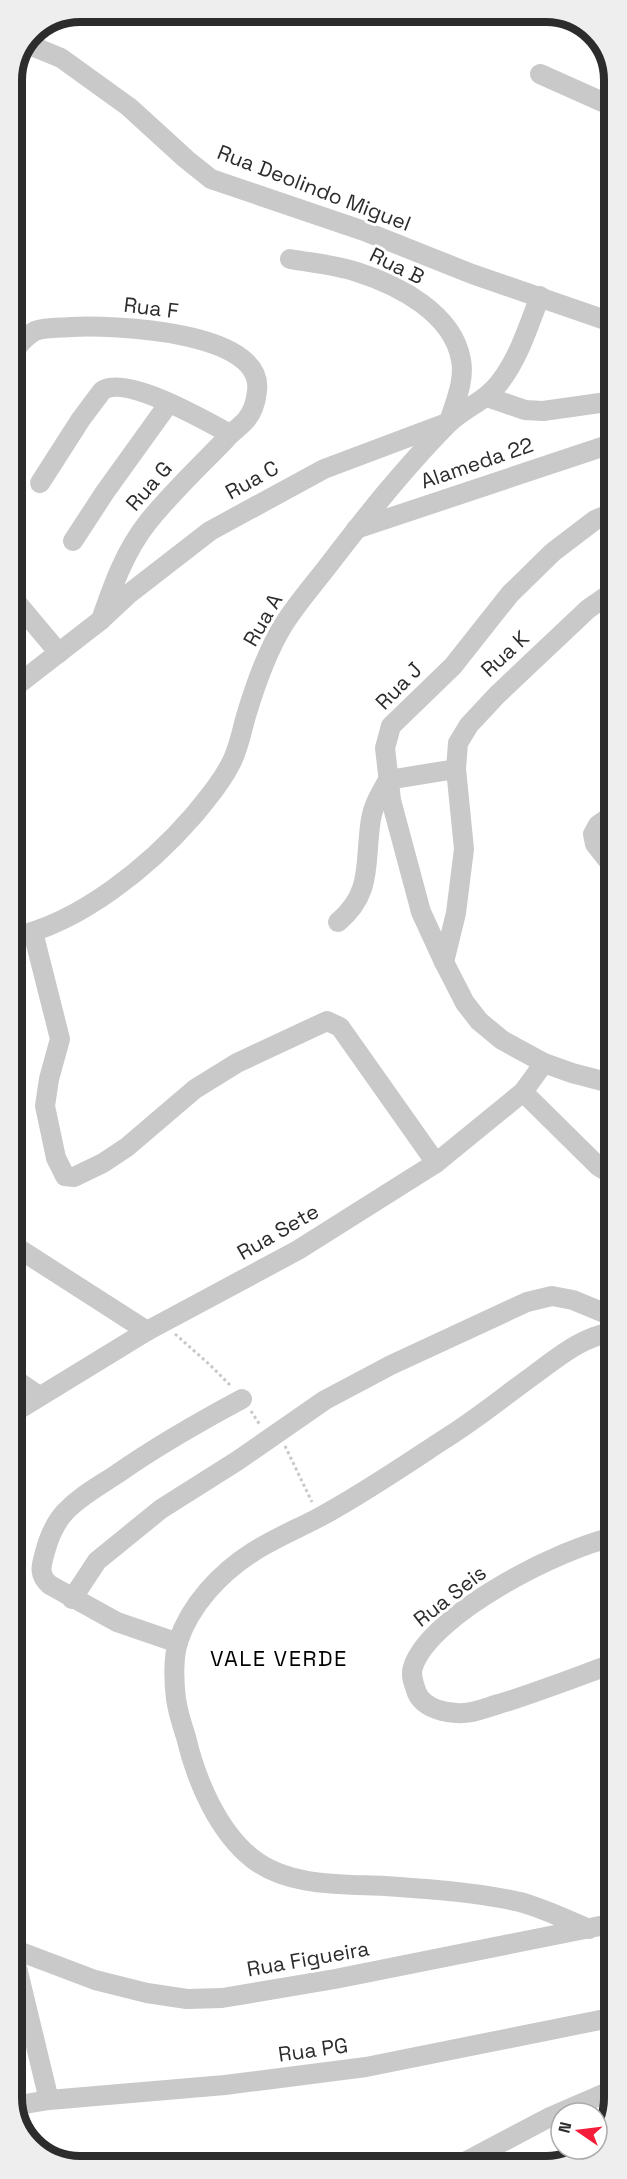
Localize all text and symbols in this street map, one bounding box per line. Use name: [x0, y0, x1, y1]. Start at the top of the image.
street label: Rua Deolindo Miguel: [214, 138, 415, 237]
street label: Rua B: [365, 241, 429, 290]
street label: Rua F: [122, 291, 180, 324]
street label: Alameda 22: [417, 431, 537, 494]
street label: Rua C: [220, 454, 283, 505]
street label: Rua G: [120, 455, 178, 516]
street label: Rua A: [237, 589, 288, 651]
street label: Rua K: [475, 624, 535, 683]
street label: Rua J: [369, 656, 428, 715]
street label: Rua Sete: [232, 1197, 324, 1266]
street label: Rua Seis: [408, 1559, 492, 1632]
district label: VALE VERDE: [210, 1644, 348, 1672]
street label: Rua Figueira: [245, 1934, 371, 1983]
street label: Rua PG: [276, 2031, 349, 2068]
north arrow: [549, 2101, 609, 2161]
text: N: [553, 2120, 576, 2135]

